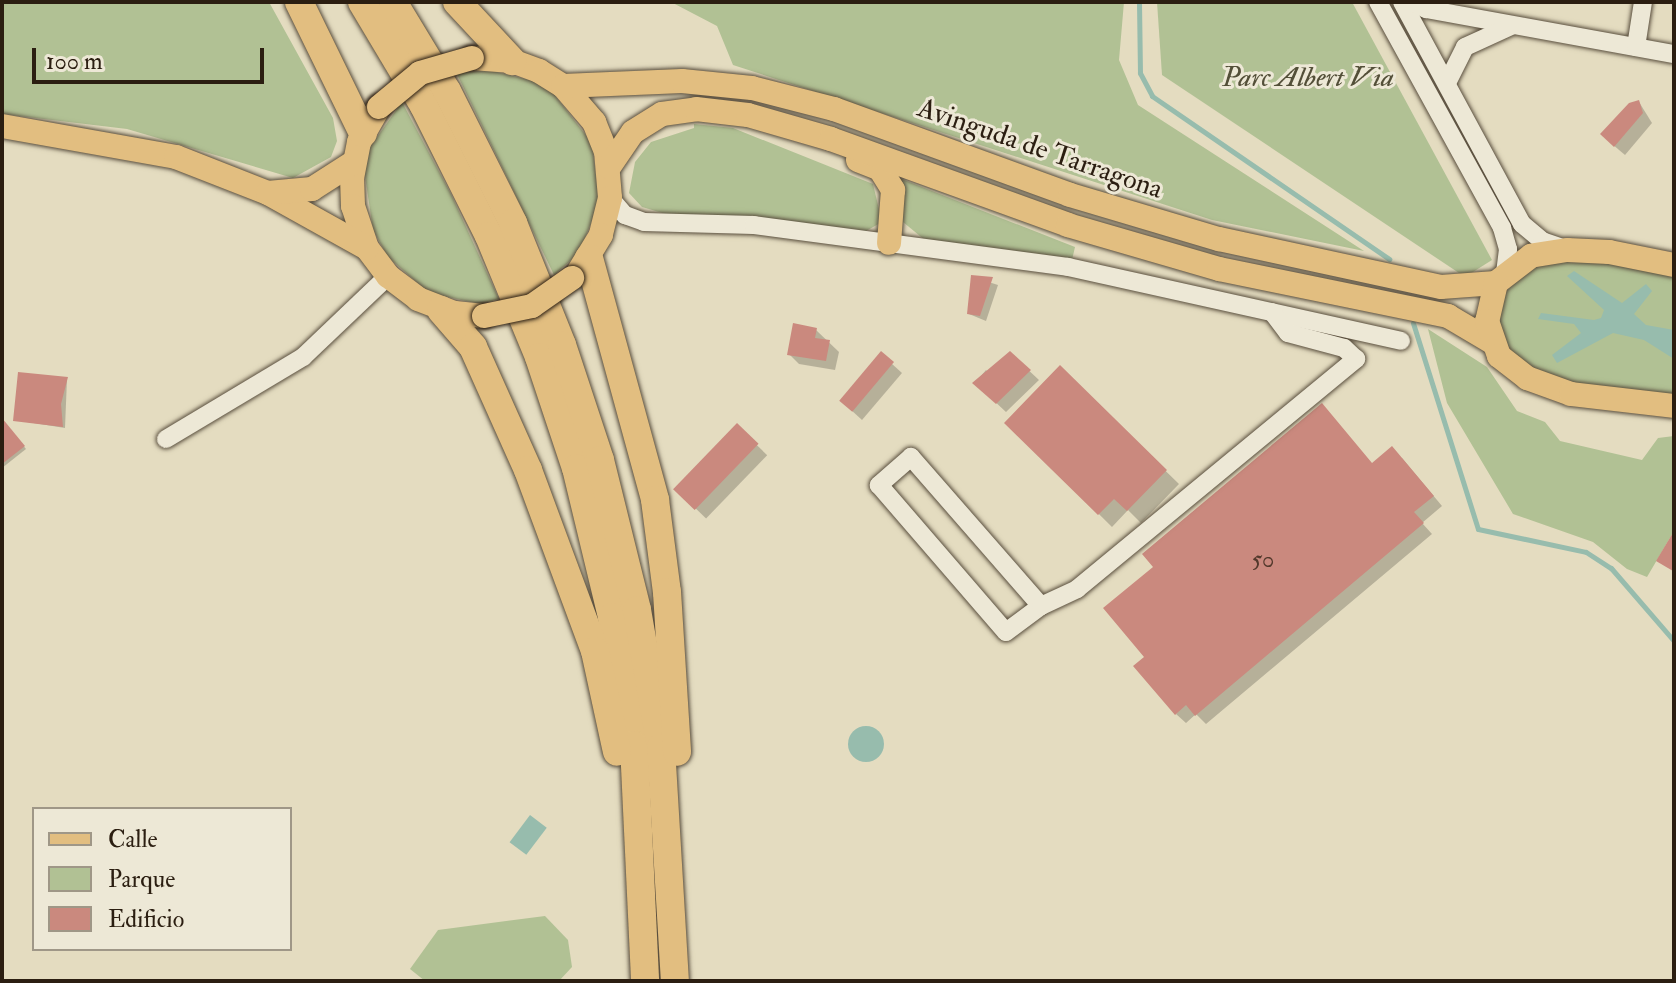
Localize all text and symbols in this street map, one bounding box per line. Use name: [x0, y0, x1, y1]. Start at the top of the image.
scale bar: [36, 32, 268, 82]
text: 100 m: [46, 46, 103, 77]
park label: Parc Albert Via: [1222, 61, 1394, 95]
street label: Avinguda de Tarragona: [913, 91, 1167, 207]
house number: 50: [1252, 546, 1274, 574]
legend: [32, 807, 292, 951]
text: Calle: [108, 824, 158, 855]
text: Parque: [108, 864, 175, 895]
text: Edificio: [108, 904, 184, 935]

